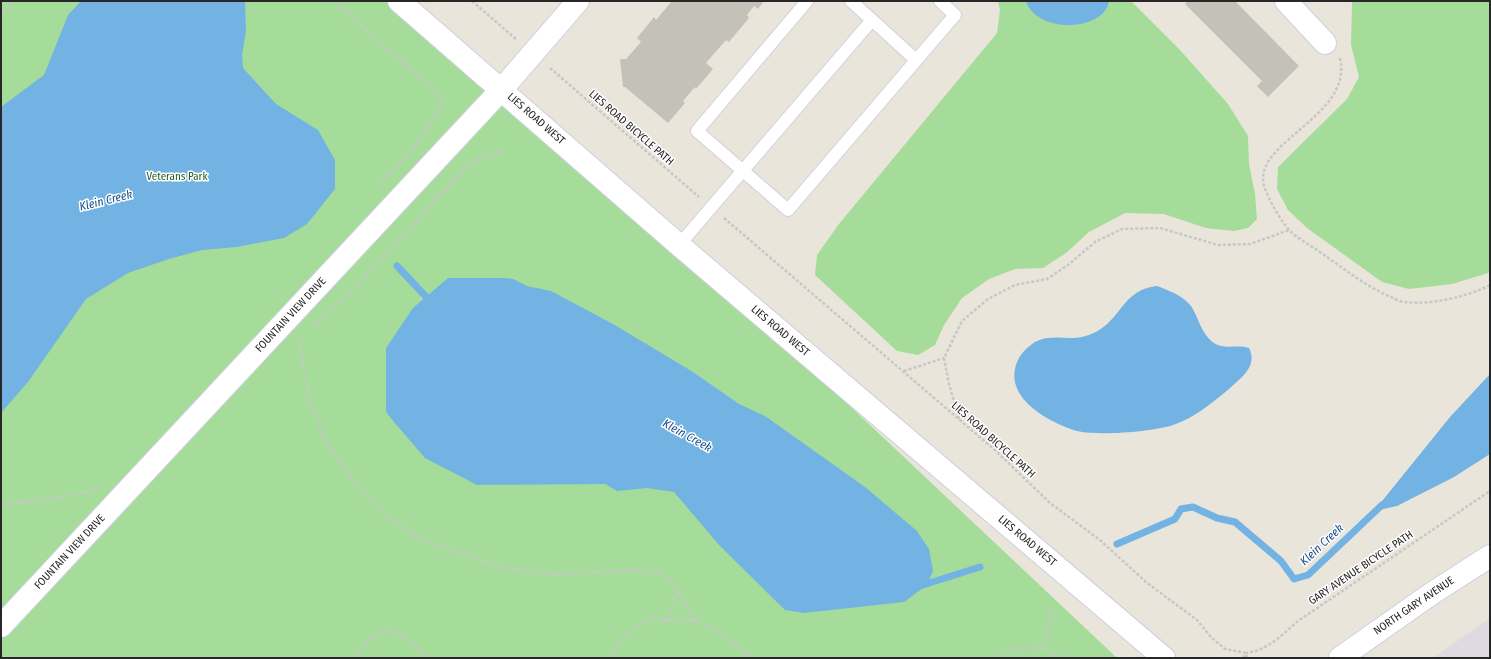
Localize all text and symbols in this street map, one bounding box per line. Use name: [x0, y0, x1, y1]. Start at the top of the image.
street label: LIES ROAD BICYCLE PATH: [586, 88, 676, 168]
street label: LIES ROAD WEST: [505, 90, 567, 148]
park label: Veterans Park: [146, 170, 208, 184]
water label: Klein Creek: [78, 187, 134, 215]
street label: FOUNTAIN VIEW DRIVE: [253, 275, 329, 355]
street label: LIES ROAD WEST: [748, 303, 812, 359]
street label: LIES ROAD BICYCLE PATH: [948, 399, 1038, 481]
water label: Klein Creek: [660, 417, 714, 455]
street label: FOUNTAIN VIEW DRIVE: [32, 512, 108, 592]
street label: LIES ROAD WEST: [995, 513, 1059, 569]
water label: Klein Creek: [1297, 521, 1347, 569]
street label: GARY AVENUE BICYCLE PATH: [1306, 528, 1416, 608]
street label: NORTH GARY AVENUE: [1371, 574, 1457, 638]

